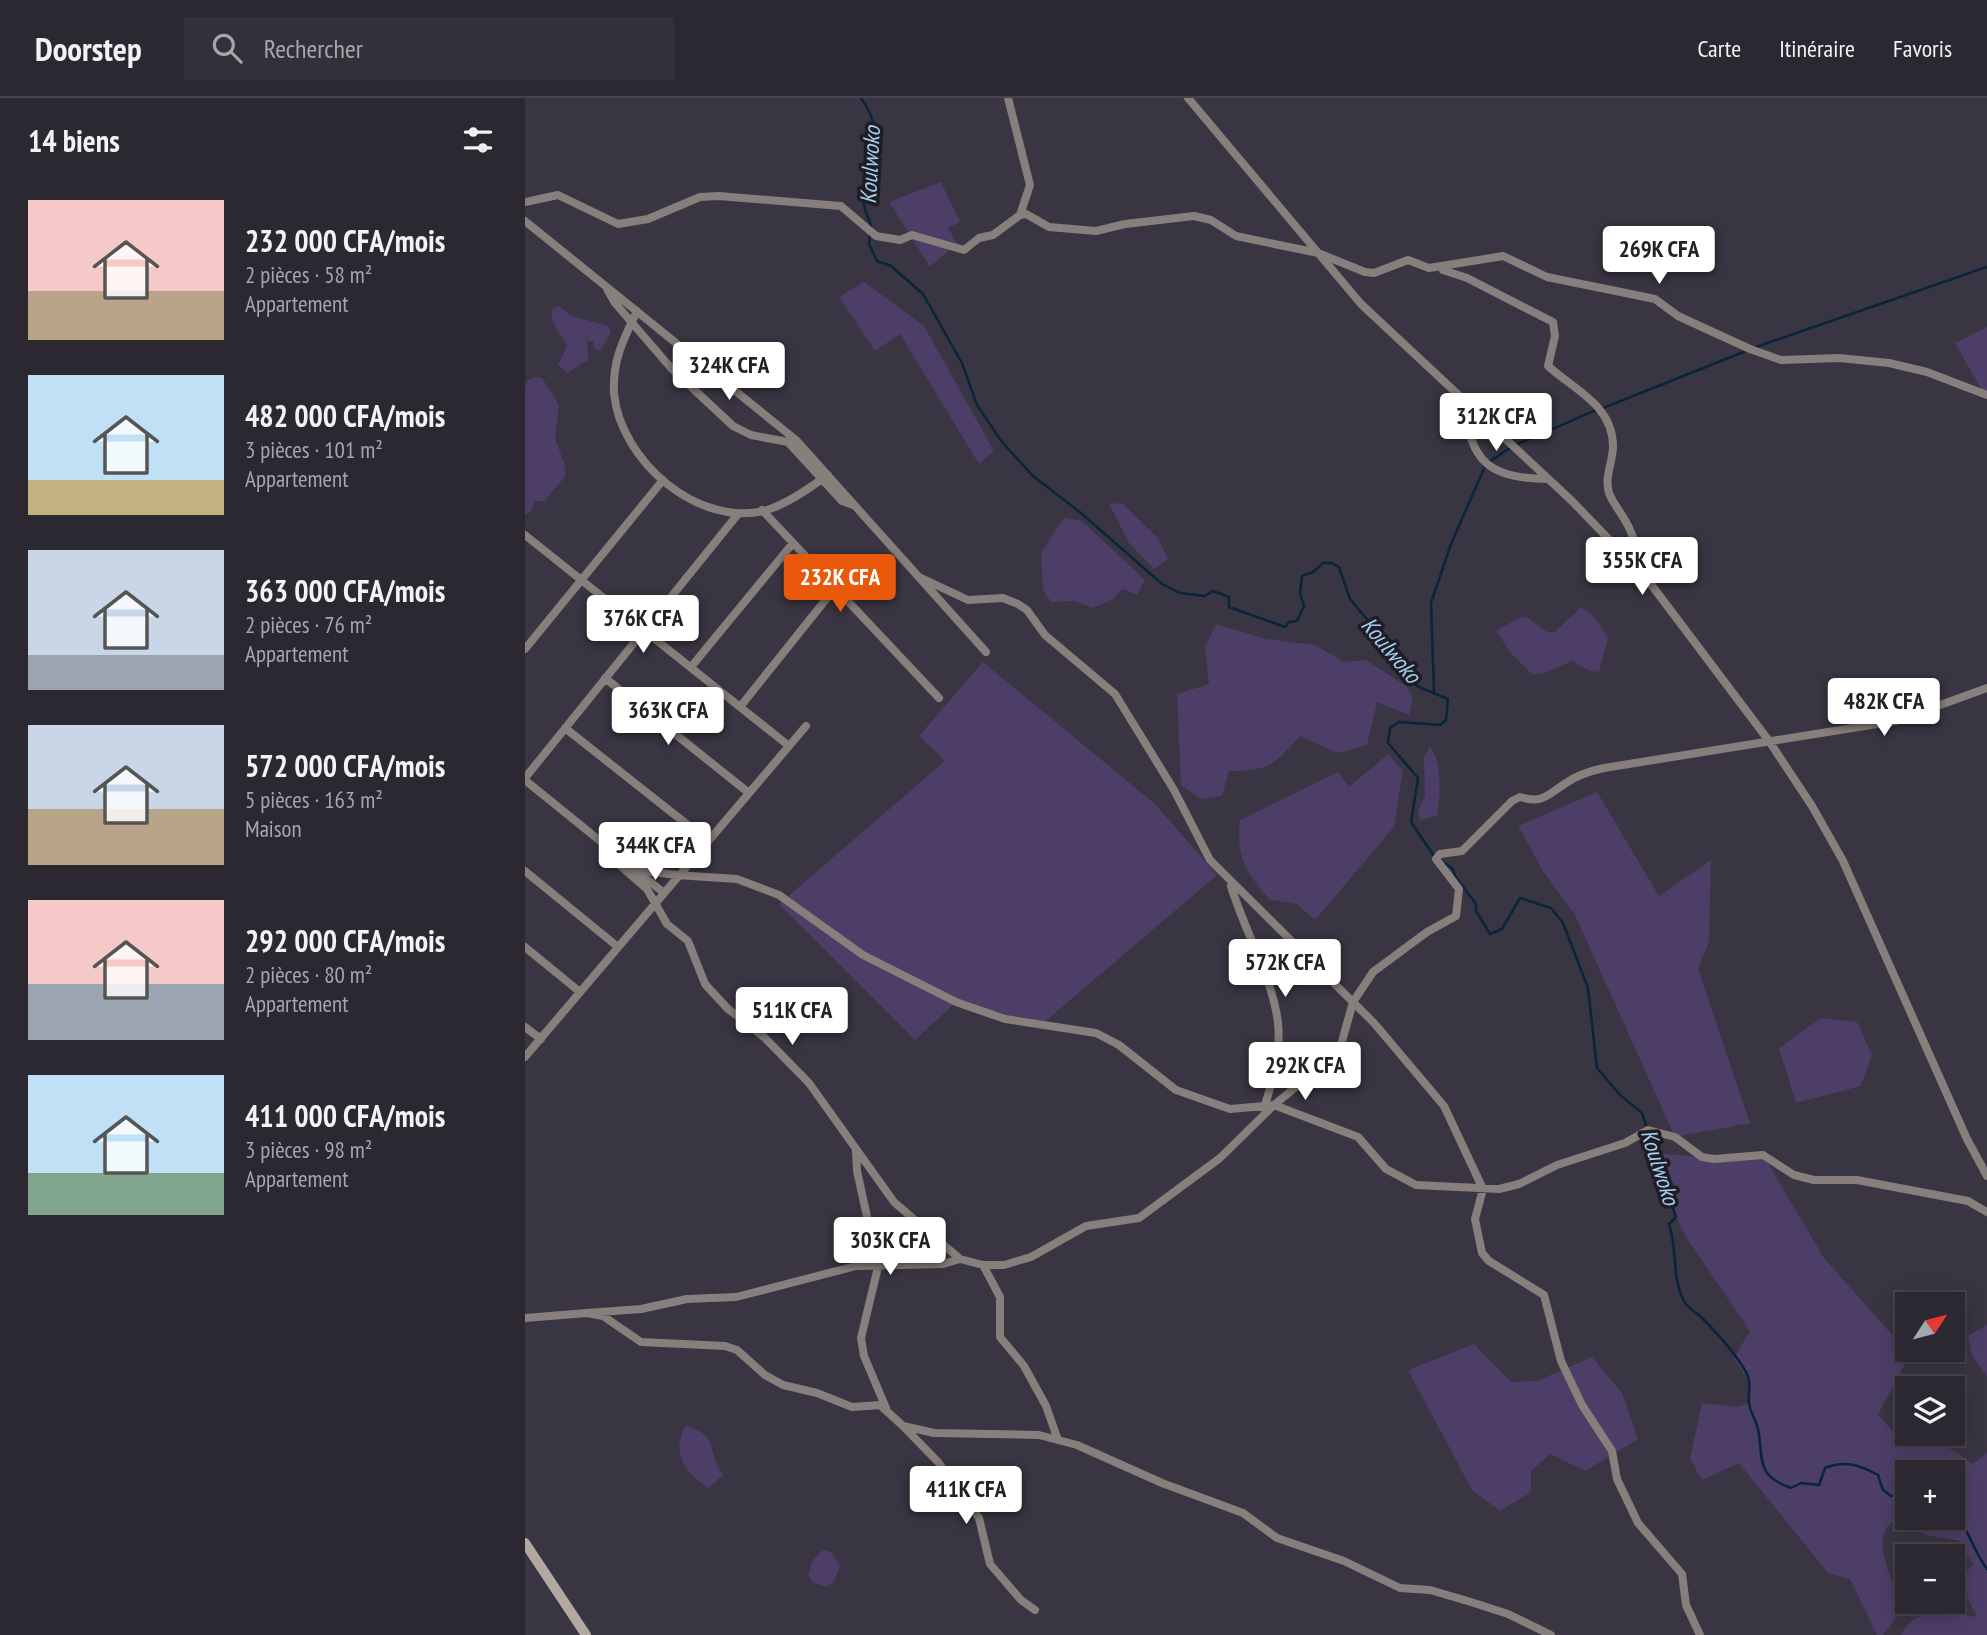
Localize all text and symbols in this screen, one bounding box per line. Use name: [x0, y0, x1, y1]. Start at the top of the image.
search box: [184, 17, 674, 80]
text: Doorstep: [35, 27, 142, 70]
icon: search: [208, 29, 246, 67]
text: Rechercher: [264, 32, 363, 65]
text: Carte: [1697, 33, 1741, 64]
text: Itinéraire: [1779, 33, 1855, 64]
text: Favoris: [1893, 33, 1952, 64]
text: 14 biens: [28, 121, 120, 160]
icon: filters: [459, 121, 497, 159]
water label: Koulwoko: [853, 123, 886, 205]
text: 232 000 CFA/mois: [245, 221, 445, 260]
pin: 269K CFA: [1587, 226, 1731, 286]
icon: home: [84, 228, 168, 312]
text: 269K CFA: [1619, 234, 1699, 263]
text: 2 pièces · 58 m²: [245, 260, 372, 289]
text: Appartement: [245, 289, 348, 318]
pin: 324K CFA: [657, 342, 801, 402]
text: 324K CFA: [689, 350, 769, 379]
pin: 312K CFA: [1424, 394, 1568, 453]
text: 482 000 CFA/mois: [245, 396, 445, 435]
text: 312K CFA: [1456, 401, 1536, 430]
icon: home: [84, 403, 168, 487]
text: 3 pièces · 101 m²: [245, 435, 383, 464]
text: Appartement: [245, 464, 348, 493]
pin: 355K CFA: [1570, 538, 1714, 597]
text: 355K CFA: [1602, 545, 1682, 574]
pin: 232K CFA: [768, 554, 912, 614]
text: 232K CFA: [800, 562, 880, 591]
text: 363 000 CFA/mois: [245, 571, 445, 610]
icon: home: [84, 578, 168, 662]
pin: 376K CFA: [571, 596, 715, 655]
text: 376K CFA: [603, 603, 683, 632]
text: 2 pièces · 76 m²: [245, 610, 372, 639]
water label: Koulwoko: [1355, 611, 1429, 690]
text: Appartement: [245, 639, 348, 668]
pin: 482K CFA: [1812, 678, 1956, 738]
text: 482K CFA: [1844, 686, 1924, 715]
pin: 363K CFA: [596, 688, 740, 747]
text: 363K CFA: [628, 695, 708, 724]
text: 572 000 CFA/mois: [245, 746, 445, 785]
icon: home: [84, 753, 168, 837]
text: 5 pièces · 163 m²: [245, 785, 383, 814]
text: Maison: [245, 814, 302, 843]
pin: 344K CFA: [583, 822, 727, 882]
text: 344K CFA: [615, 830, 695, 859]
text: 292 000 CFA/mois: [245, 921, 445, 960]
icon: home: [84, 928, 168, 1012]
pin: 572K CFA: [1213, 940, 1357, 999]
text: 572K CFA: [1245, 947, 1325, 976]
text: 2 pièces · 80 m²: [245, 960, 372, 989]
pin: 511K CFA: [720, 988, 864, 1047]
text: Appartement: [245, 989, 348, 1018]
text: 511K CFA: [752, 995, 832, 1024]
pin: 292K CFA: [1233, 1042, 1377, 1102]
text: 292K CFA: [1265, 1050, 1345, 1079]
text: 411 000 CFA/mois: [245, 1096, 445, 1135]
icon: home: [84, 1103, 168, 1187]
water label: Koulwoko: [1635, 1125, 1687, 1210]
text: 3 pièces · 98 m²: [245, 1135, 372, 1164]
text: Appartement: [245, 1164, 348, 1193]
pin: 303K CFA: [818, 1218, 962, 1277]
text: 303K CFA: [850, 1225, 930, 1254]
north arrow: [1895, 1292, 1965, 1362]
map controls: [1895, 1292, 1965, 1614]
button: layers: [1895, 1376, 1965, 1446]
button: +: [1895, 1460, 1965, 1530]
pin: 411K CFA: [894, 1466, 1038, 1526]
text: 411K CFA: [926, 1474, 1006, 1503]
button: −: [1895, 1544, 1965, 1614]

